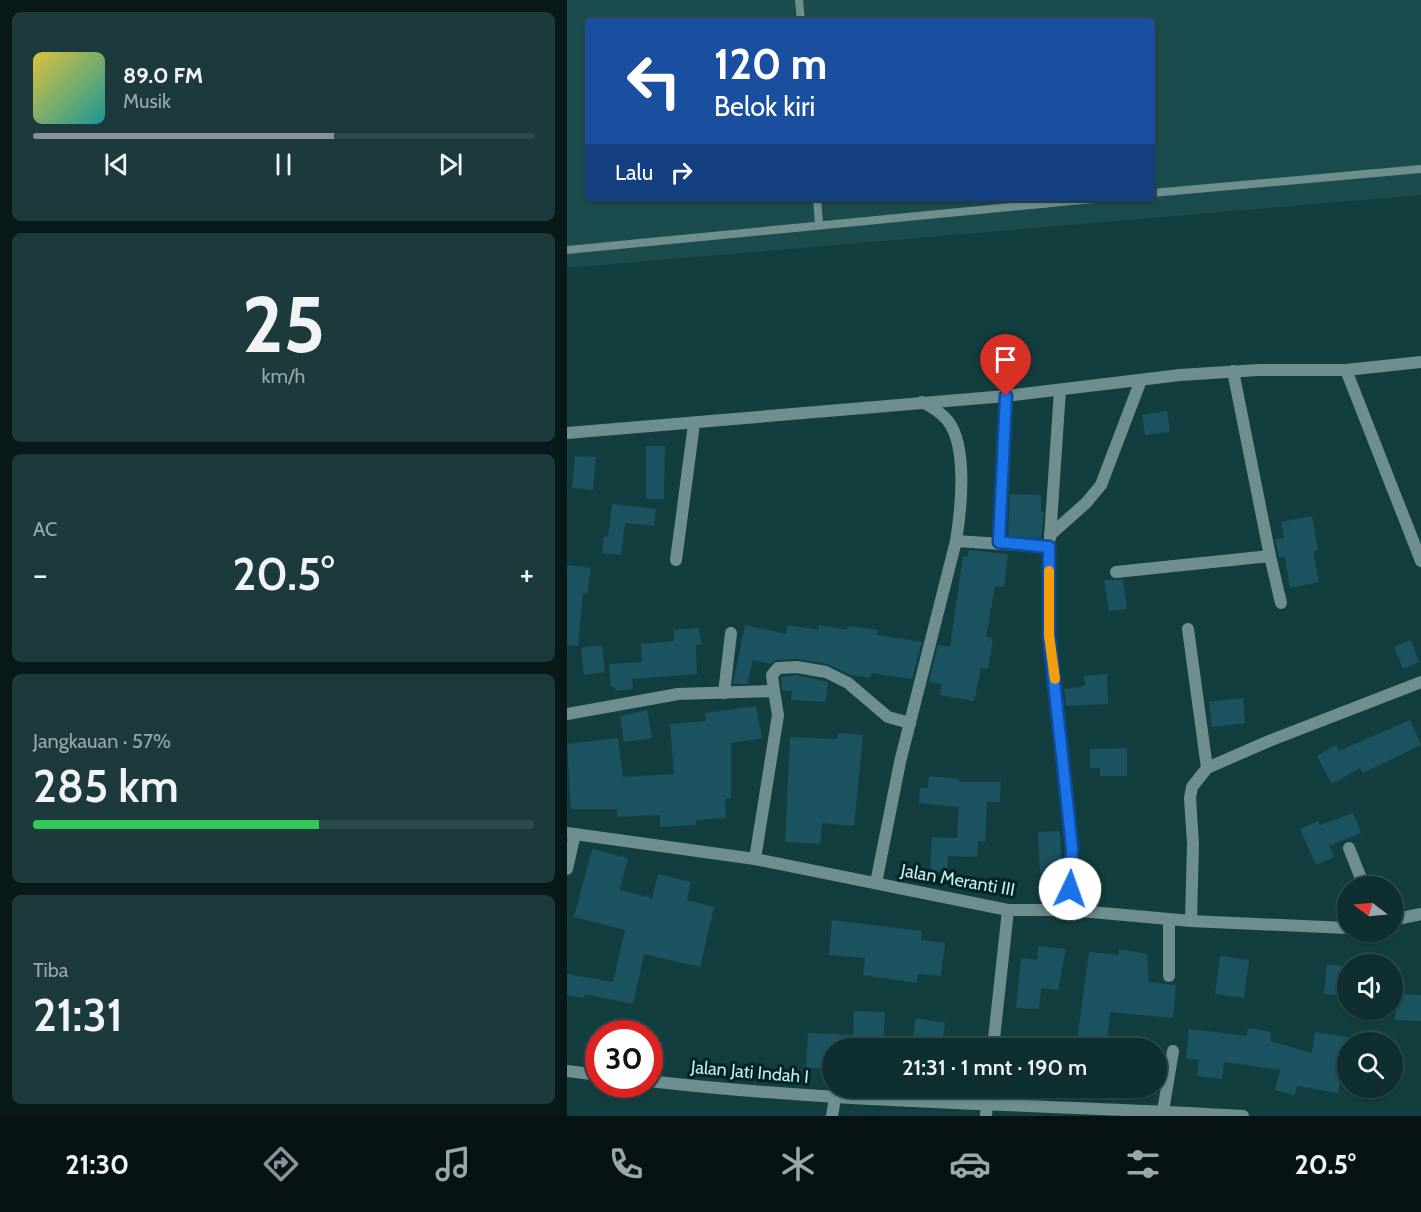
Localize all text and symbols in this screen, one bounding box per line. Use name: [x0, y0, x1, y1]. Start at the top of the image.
text: 120 m: [714, 38, 827, 90]
icon: left: [615, 42, 693, 120]
text: 89.0 FM: [123, 62, 203, 89]
text: Musik: [123, 89, 171, 113]
text: Belok kiri: [714, 90, 815, 123]
icon: previous: [100, 148, 133, 181]
icon: pause: [267, 148, 300, 181]
icon: next: [434, 148, 467, 181]
icon: right: [665, 156, 698, 189]
text: Lalu: [615, 159, 653, 186]
text: 25: [242, 277, 325, 372]
pin: [980, 334, 1031, 396]
icon: arrive: [989, 343, 1022, 376]
text: km/h: [262, 364, 305, 388]
text: AC: [33, 517, 57, 541]
text: 20.5°: [233, 547, 334, 601]
text: −: [33, 554, 48, 594]
text: +: [519, 554, 534, 594]
text: Jangkauan · 57%: [33, 729, 171, 753]
text: 285 km: [33, 759, 179, 813]
position arrow: [1038, 857, 1102, 921]
street label: Jalan Meranti III: [898, 859, 1017, 901]
north arrow: [1337, 876, 1403, 942]
map controls: [1337, 876, 1403, 1098]
button: sound: [1337, 954, 1403, 1020]
text: Tiba: [33, 958, 68, 982]
text: 21:31: [33, 988, 123, 1042]
speed limit sign: 30: [585, 1020, 663, 1098]
button: search: [1337, 1032, 1403, 1098]
text: 21:31 · 1 mnt · 190 m: [902, 1054, 1087, 1081]
street label: Jalan Jati Indah I: [689, 1056, 810, 1088]
icon: directions: [260, 1143, 302, 1185]
icon: music: [432, 1143, 474, 1185]
icon: phone: [605, 1143, 647, 1185]
icon: climate: [777, 1143, 819, 1185]
icon: car: [949, 1143, 991, 1185]
icon: filters: [1122, 1143, 1164, 1185]
text: 21:30: [65, 1148, 129, 1181]
text: 20.5°: [1294, 1148, 1356, 1181]

